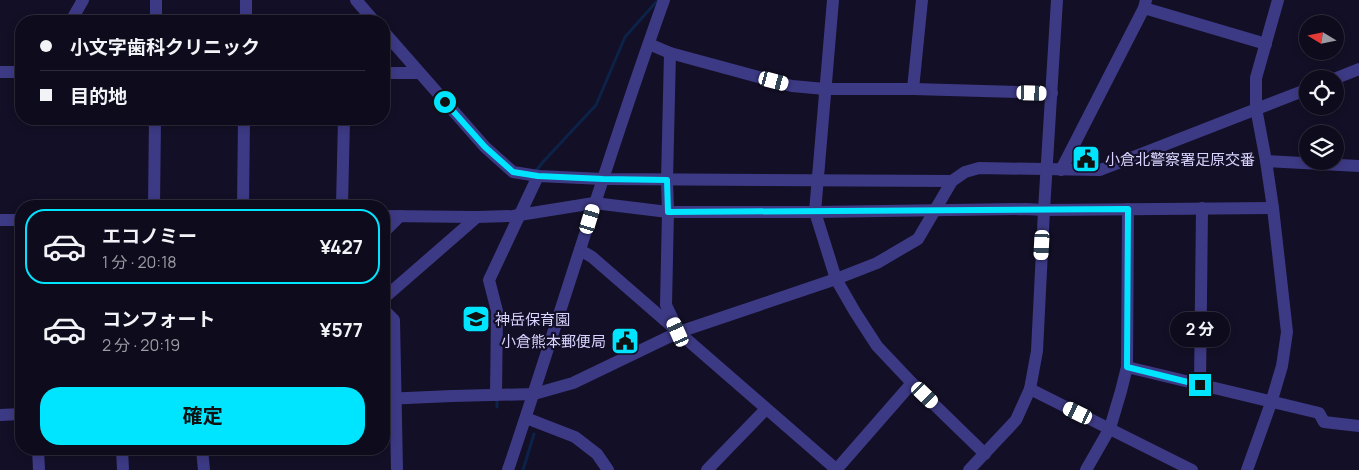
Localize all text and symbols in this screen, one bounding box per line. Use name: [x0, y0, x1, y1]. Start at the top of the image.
north arrow: [1299, 15, 1344, 60]
map controls: [1299, 15, 1344, 170]
text: 小文字歯科クリニック: [70, 34, 260, 60]
car: [757, 70, 790, 92]
button: locate: [1299, 70, 1344, 115]
text: 目的地: [70, 83, 127, 109]
car: [1016, 85, 1047, 101]
route start: [434, 91, 456, 113]
button: layers: [1299, 125, 1344, 170]
public building icon: 小倉北警察署足原交番: [1071, 144, 1101, 174]
place label: 小倉北警察署足原交番: [1105, 149, 1255, 170]
car: [578, 202, 601, 236]
text: エコノミー: [102, 223, 197, 249]
icon: car: [42, 224, 87, 269]
car: [1033, 230, 1050, 260]
text: ¥427: [320, 234, 363, 260]
text: 1 分 · 20:18: [102, 251, 177, 273]
school or university icon: 神岳保育園: [461, 304, 491, 334]
text: コンフォート: [102, 306, 215, 332]
icon: car: [42, 307, 87, 352]
place label: 神岳保育園: [495, 309, 570, 330]
callout: 2 分: [1170, 312, 1230, 348]
car: [665, 315, 690, 349]
text: ¥577: [320, 317, 363, 343]
text: 2 分: [1186, 318, 1214, 340]
public building icon: 小倉熊本郵便局: [610, 326, 640, 356]
place label: 小倉熊本郵便局: [501, 331, 606, 352]
text: 2 分 · 20:19: [102, 334, 180, 356]
route end: [1189, 374, 1211, 396]
car: [908, 379, 941, 411]
button: 確定: [40, 387, 365, 445]
car: [1061, 400, 1094, 426]

